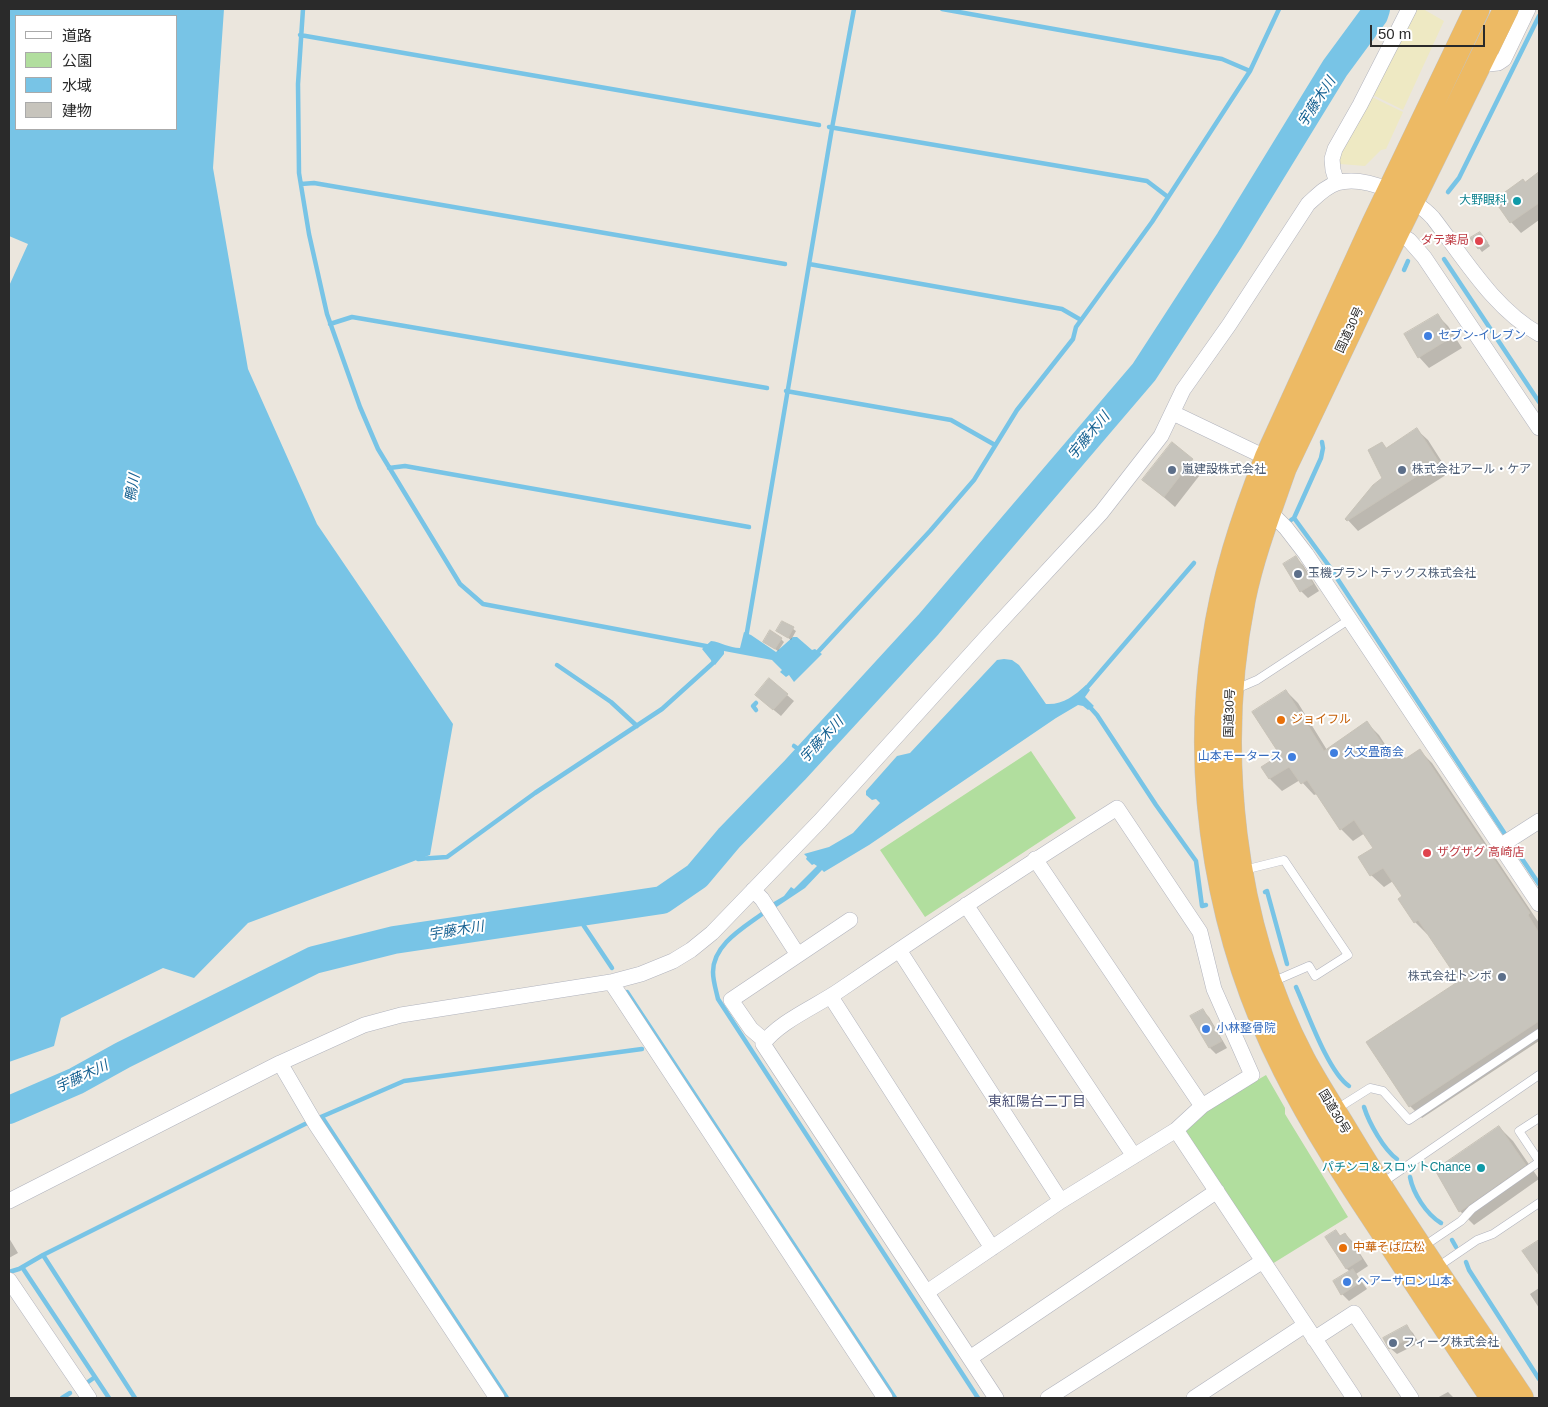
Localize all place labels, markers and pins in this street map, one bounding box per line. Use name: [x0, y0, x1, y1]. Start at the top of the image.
place label: 大野眼科: [1459, 194, 1507, 208]
marker: 大野眼科: [1511, 195, 1523, 207]
place label: ダテ薬局: [1421, 234, 1469, 248]
marker: ダテ薬局: [1473, 235, 1485, 247]
place label: セブン-イレブン: [1438, 329, 1526, 343]
marker: セブン-イレブン: [1422, 330, 1434, 342]
place label: 嵐建設株式会社: [1182, 463, 1266, 477]
place label: 株式会社アール・ケア: [1412, 463, 1531, 477]
marker: 嵐建設株式会社: [1166, 464, 1178, 476]
marker: 株式会社アール・ケア: [1396, 464, 1408, 476]
place label: 玉機プラントテックス株式会社: [1308, 567, 1476, 581]
marker: 玉機プラントテックス株式会社: [1292, 568, 1304, 580]
place label: ジョイフル: [1291, 713, 1351, 727]
marker: ジョイフル: [1275, 714, 1287, 726]
place label: 久文畳商会: [1344, 746, 1404, 760]
marker: 久文畳商会: [1328, 747, 1340, 759]
place label: 山本モータース: [1198, 750, 1282, 764]
marker: 山本モータース: [1286, 751, 1298, 763]
place label: ザグザグ 高崎店: [1437, 846, 1524, 860]
marker: ザグザグ 高崎店: [1421, 847, 1433, 859]
place label: 株式会社トンボ: [1408, 970, 1492, 984]
marker: 株式会社トンボ: [1496, 971, 1508, 983]
place label: 小林整骨院: [1216, 1022, 1276, 1036]
marker: 小林整骨院: [1200, 1023, 1212, 1035]
place label: パチンコ＆スロットChance: [1322, 1161, 1471, 1175]
marker: パチンコ＆スロットChance: [1475, 1162, 1487, 1174]
place label: 中華そば広松: [1353, 1241, 1425, 1255]
marker: 中華そば広松: [1337, 1242, 1349, 1254]
place label: ヘアーサロン山本: [1357, 1275, 1452, 1289]
marker: ヘアーサロン山本: [1341, 1276, 1353, 1288]
place label: フィーグ株式会社: [1403, 1336, 1499, 1350]
marker: フィーグ株式会社: [1387, 1337, 1399, 1349]

